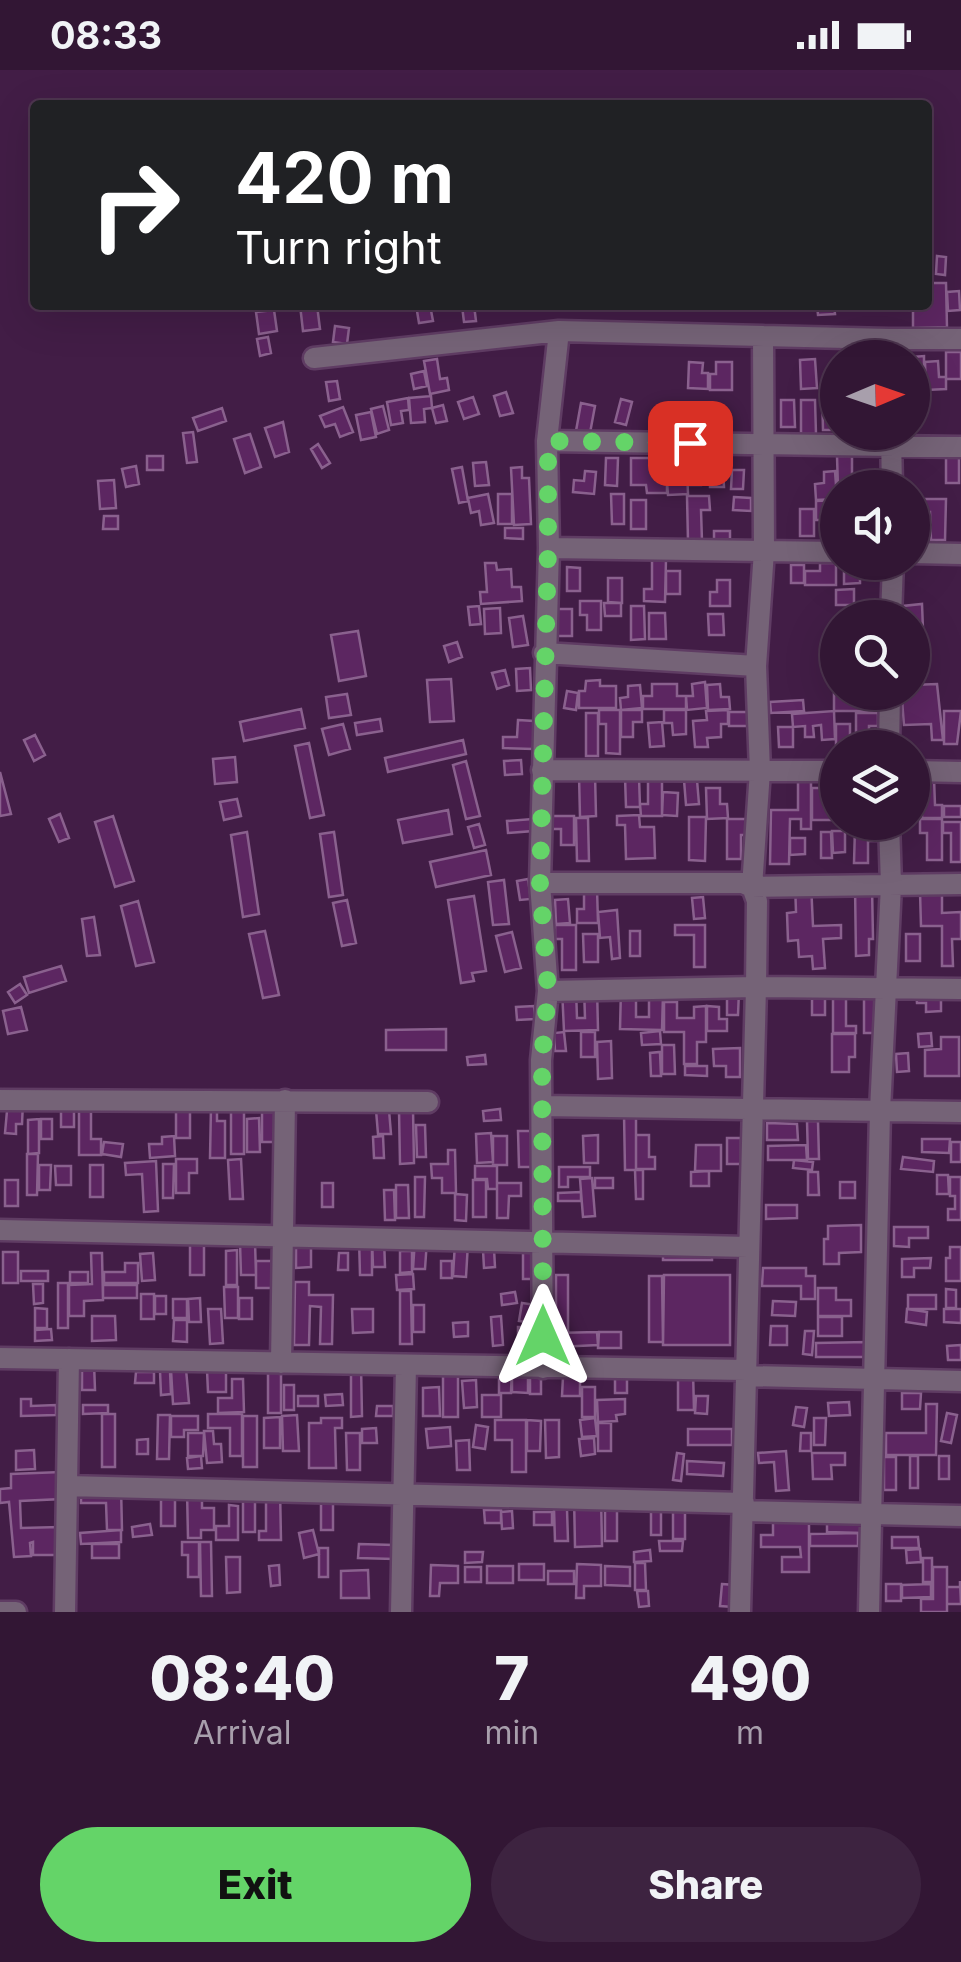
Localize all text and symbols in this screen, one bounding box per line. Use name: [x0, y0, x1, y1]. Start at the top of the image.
text: 08:33: [50, 12, 162, 58]
text: 420 m: [235, 135, 454, 220]
icon: right: [70, 140, 200, 270]
text: Turn right: [235, 220, 442, 275]
north arrow: [820, 340, 930, 450]
map controls: [820, 340, 930, 840]
pin: [648, 401, 733, 486]
icon: arrive: [663, 416, 718, 471]
button: sound: [820, 470, 930, 580]
button: search: [820, 600, 930, 710]
button: layers: [820, 730, 930, 840]
position arrow: [491, 1284, 595, 1388]
text: 08:40: [150, 1642, 335, 1714]
text: 7: [494, 1642, 530, 1714]
text: 490: [689, 1642, 811, 1714]
text: Arrival: [193, 1713, 292, 1752]
text: min: [485, 1713, 539, 1752]
text: m: [736, 1713, 764, 1752]
button: Exit: [40, 1827, 471, 1942]
button: Share: [491, 1827, 921, 1942]

